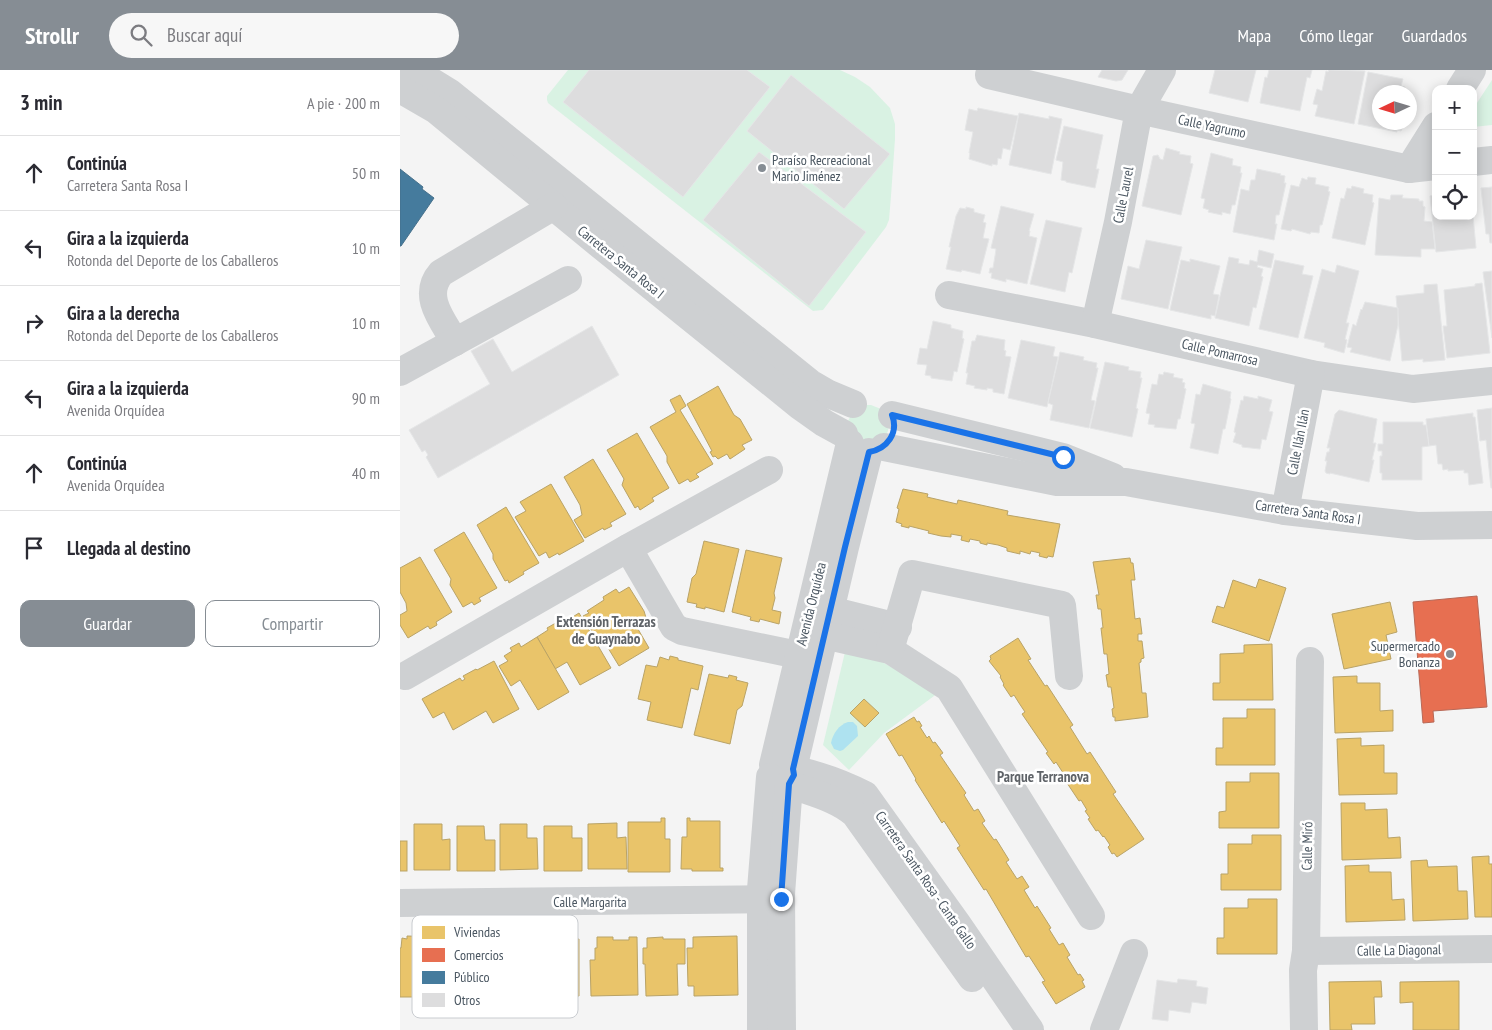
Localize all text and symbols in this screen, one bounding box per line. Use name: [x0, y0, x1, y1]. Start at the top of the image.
search box: [109, 13, 459, 58]
text: Strollr: [25, 20, 79, 51]
icon: search: [127, 21, 155, 49]
text: Buscar aquí: [167, 23, 242, 47]
text: Mapa: [1237, 24, 1271, 47]
text: Cómo llegar: [1299, 24, 1374, 47]
text: Guardados: [1402, 24, 1467, 47]
north arrow: [1372, 85, 1417, 130]
map controls: [1432, 85, 1477, 220]
button: +: [1432, 85, 1477, 130]
text: 3 min: [20, 89, 62, 116]
text: A pie · 200 m: [307, 93, 380, 113]
street label: Calle Yagrumo: [1176, 110, 1248, 142]
button: −: [1432, 130, 1477, 175]
text: Continúa: [67, 151, 127, 175]
place label: Paraíso Recreacional Mario Jiménez: [772, 151, 872, 185]
icon: ahead: [20, 159, 48, 187]
marker: Paraíso Recreacional Mario Jiménez: [756, 162, 768, 174]
text: 50 m: [352, 163, 380, 183]
street label: Calle Laurel: [1109, 164, 1137, 225]
text: Carretera Santa Rosa I: [67, 175, 188, 195]
button: locate: [1432, 175, 1477, 220]
street label: Carretera Santa Rosa I: [574, 222, 668, 302]
text: Gira a la izquierda: [67, 226, 189, 250]
icon: left: [20, 234, 48, 262]
text: 10 m: [352, 238, 380, 258]
text: Rotonda del Deporte de los Caballeros: [67, 250, 278, 270]
text: Gira a la derecha: [67, 301, 180, 325]
icon: right: [20, 309, 48, 337]
text: 10 m: [352, 313, 380, 333]
text: Rotonda del Deporte de los Caballeros: [67, 325, 278, 345]
street label: Calle Pomarrosa: [1180, 334, 1260, 370]
text: Gira a la izquierda: [67, 376, 189, 400]
icon: left: [20, 384, 48, 412]
text: 90 m: [352, 388, 380, 408]
text: Avenida Orquídea: [67, 400, 165, 420]
street label: Calle Ilán Ilán: [1283, 408, 1313, 476]
route start: [1052, 446, 1075, 469]
text: Continúa: [67, 451, 127, 475]
icon: ahead: [20, 459, 48, 487]
text: 40 m: [352, 463, 380, 483]
text: Avenida Orquídea: [67, 475, 165, 495]
street label: Carretera Santa Rosa I: [1254, 496, 1362, 528]
icon: arrive: [20, 534, 48, 562]
text: Llegada al destino: [67, 536, 191, 560]
street label: Avenida Orquídea: [792, 560, 830, 648]
button: Guardar: [20, 600, 195, 647]
button: Compartir: [205, 600, 380, 647]
district label: Extensión Terrazas de Guaynabo: [556, 612, 656, 648]
place label: Supermercado Bonanza: [1371, 637, 1440, 671]
marker: Supermercado Bonanza: [1444, 648, 1456, 660]
district label: Parque Terranova: [997, 767, 1089, 786]
street label: Carretera Santa Rosa - Canta Gallo: [872, 808, 980, 952]
street label: Calle Miró: [1298, 821, 1316, 871]
route end: [770, 888, 793, 911]
street label: Calle Margarita: [553, 893, 627, 911]
legend: [412, 915, 578, 1018]
text: Viviendas: [453, 923, 501, 941]
street label: Calle La Diagonal: [1357, 940, 1442, 960]
text: Comercios: [454, 946, 504, 964]
text: Público: [454, 968, 490, 986]
text: Otros: [454, 991, 480, 1009]

